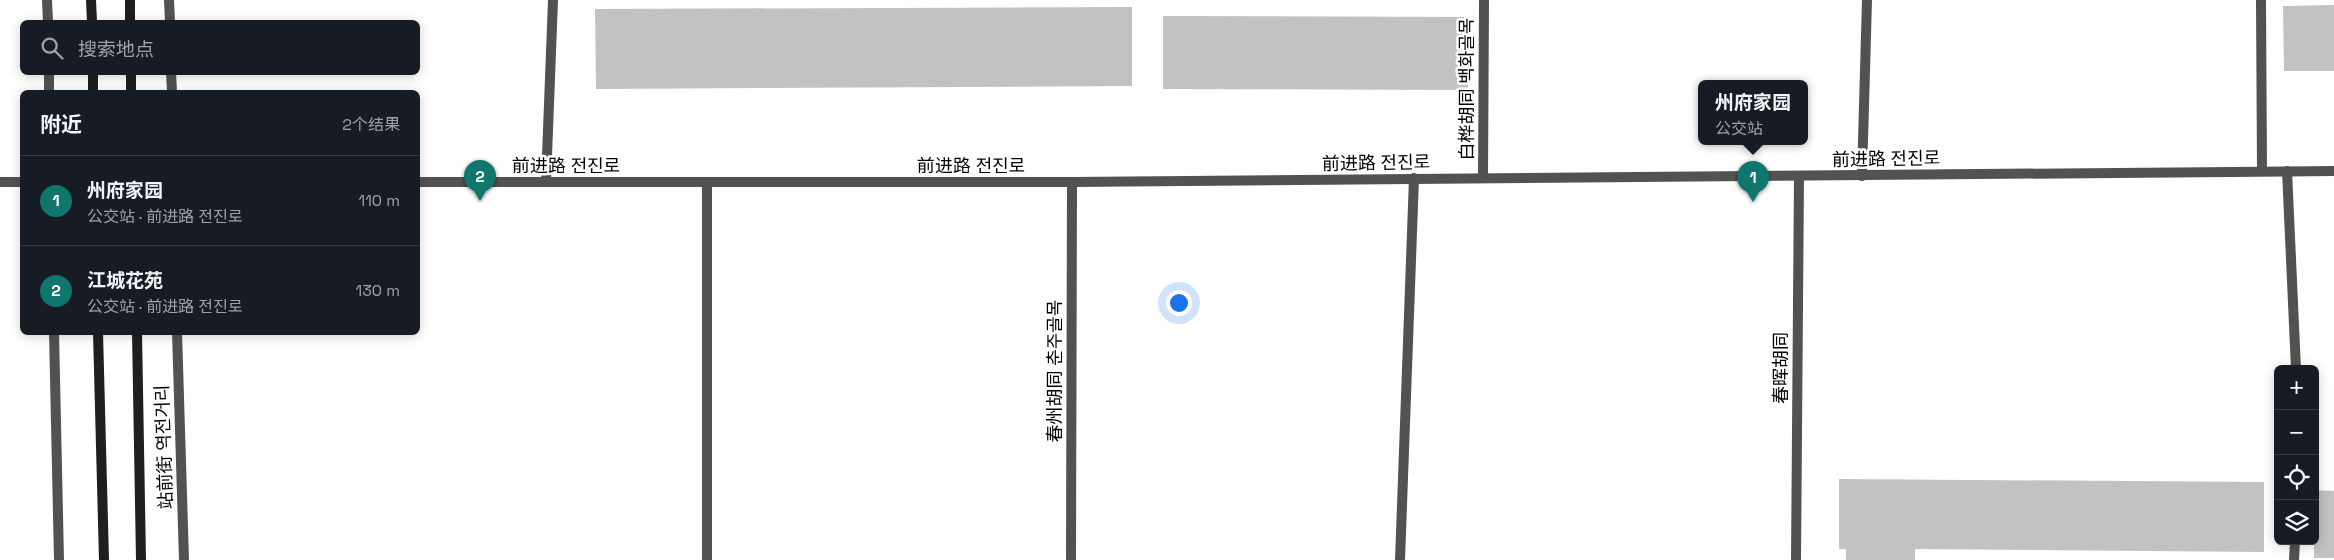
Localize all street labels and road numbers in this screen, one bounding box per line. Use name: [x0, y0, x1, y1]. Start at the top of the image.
street label: 白桦胡同 백화골목: [1455, 18, 1478, 160]
street label: 前进路 전진로: [1832, 146, 1940, 171]
street label: 前进路 전진로: [1322, 150, 1430, 175]
street label: 前进路 전진로: [512, 154, 620, 177]
street label: 前进路 전진로: [917, 154, 1025, 177]
street label: 春州胡同 춘주골목: [1043, 300, 1066, 442]
street label: 春晖胡同: [1769, 332, 1792, 404]
street label: 站前街 역전거리: [150, 384, 177, 510]

